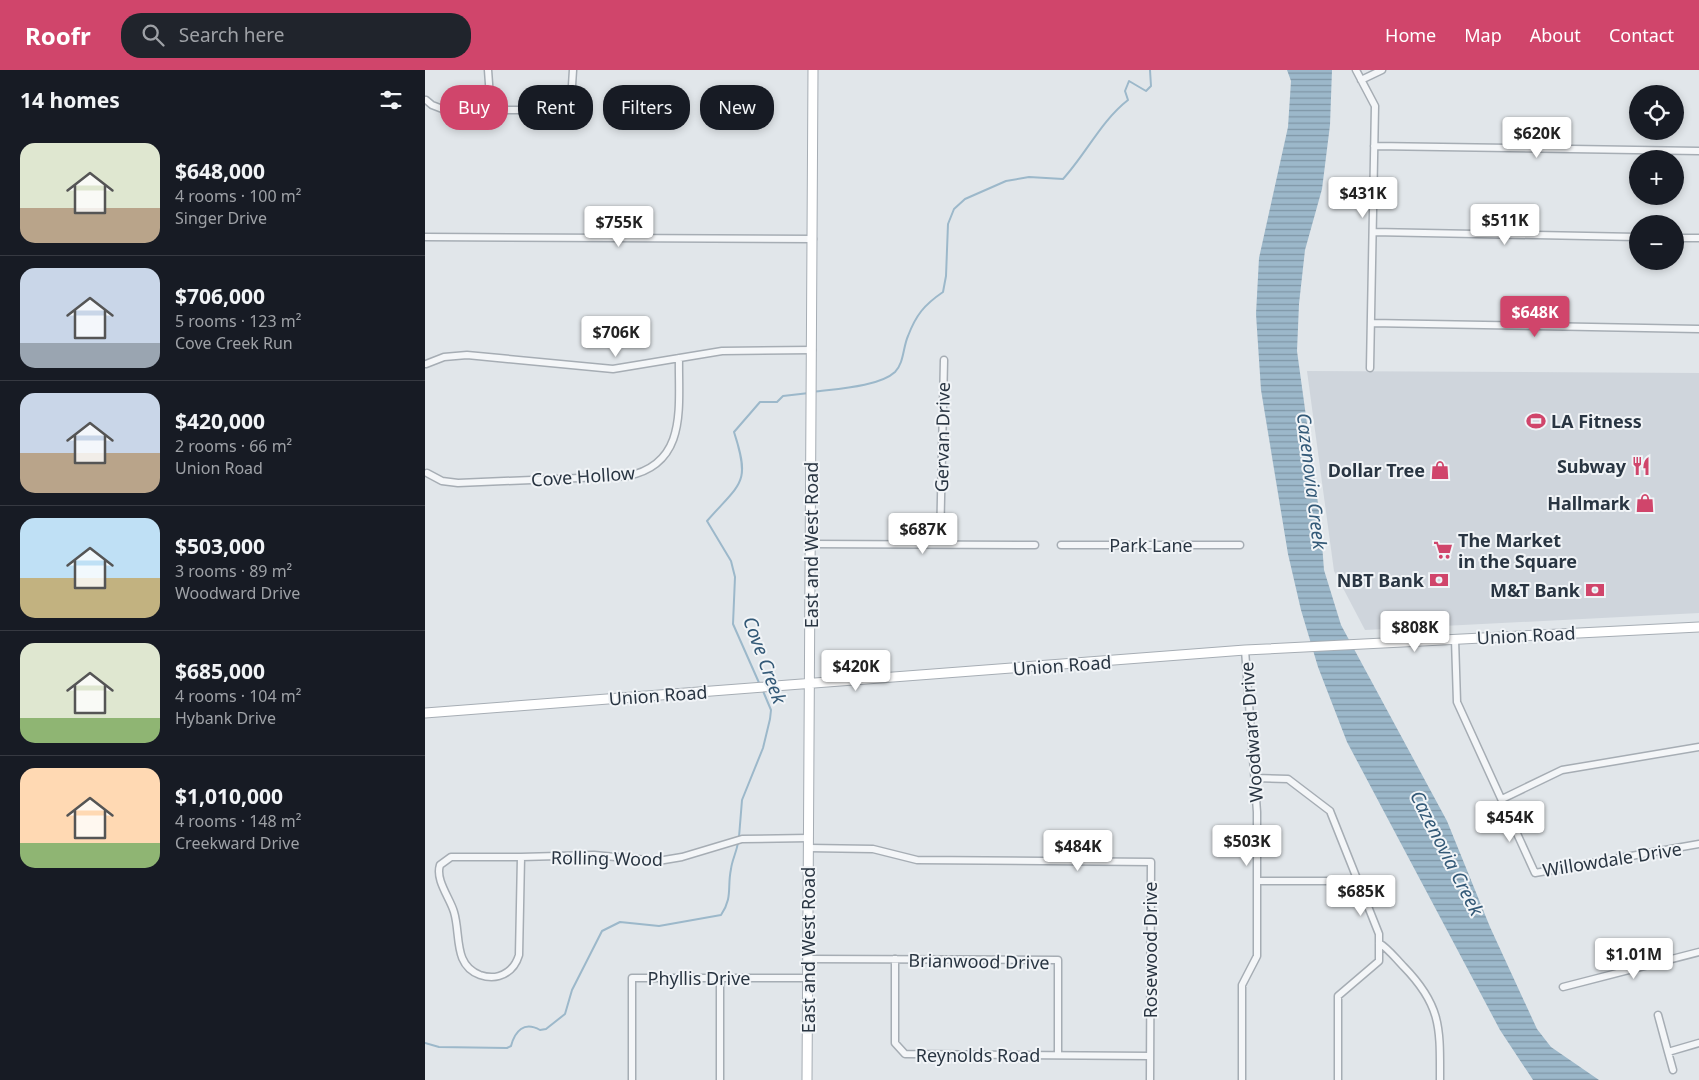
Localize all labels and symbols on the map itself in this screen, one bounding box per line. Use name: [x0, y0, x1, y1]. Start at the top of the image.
pin: $620K: [1502, 116, 1572, 159]
pin: $431K: [1328, 176, 1398, 219]
pin: $511K: [1470, 204, 1540, 246]
pin: $755K: [584, 206, 654, 248]
pin: $648K: [1500, 296, 1570, 338]
pin: $706K: [581, 316, 651, 358]
street label: Gervan Drive: [929, 382, 955, 492]
place label: LA Fitness: [1551, 409, 1642, 433]
sports icon: LA Fitness: [1525, 410, 1547, 432]
water label: Cazenovia Creek: [1291, 411, 1333, 551]
place label: Subway: [1557, 454, 1627, 478]
restaurant icon: Subway: [1630, 455, 1652, 477]
place label: Dollar Tree: [1328, 458, 1425, 482]
shop icon: Dollar Tree: [1429, 459, 1451, 481]
street label: Cove Hollow: [530, 460, 636, 492]
street label: East and West Road: [799, 462, 823, 628]
place label: Hallmark: [1547, 491, 1631, 515]
shop icon: Hallmark: [1634, 492, 1656, 514]
pin: $687K: [888, 512, 958, 555]
place label: The Market in the Square: [1458, 528, 1577, 573]
street label: Park Lane: [1109, 533, 1193, 557]
supermarket icon: The Market in the Square: [1432, 539, 1454, 561]
place label: NBT Bank: [1337, 568, 1425, 592]
bank icon: NBT Bank: [1428, 569, 1450, 591]
place label: M&T Bank: [1490, 578, 1581, 602]
bank icon: M&T Bank: [1584, 579, 1606, 601]
pin: $808K: [1380, 610, 1450, 653]
water label: Cove Creek: [737, 613, 793, 708]
street label: Union Road: [1476, 620, 1576, 650]
pin: $420K: [821, 650, 891, 692]
street label: Union Road: [1012, 650, 1112, 680]
street label: Woodward Drive: [1234, 661, 1268, 803]
street label: Union Road: [608, 680, 708, 710]
water label: Cazenovia Creek: [1404, 786, 1490, 921]
pin: $454K: [1475, 800, 1545, 843]
pin: $503K: [1212, 824, 1282, 867]
pin: $484K: [1043, 830, 1113, 872]
street label: Willowdale Drive: [1541, 836, 1683, 882]
street label: Rolling Wood: [551, 845, 663, 871]
street label: East and West Road: [796, 867, 820, 1033]
pin: $685K: [1326, 874, 1396, 917]
street label: Rosewood Drive: [1138, 882, 1162, 1018]
pin: $1.01M: [1593, 938, 1675, 980]
street label: Brianwood Drive: [908, 948, 1050, 974]
street label: Phyllis Drive: [648, 966, 750, 990]
street label: Reynolds Road: [916, 1043, 1040, 1067]

